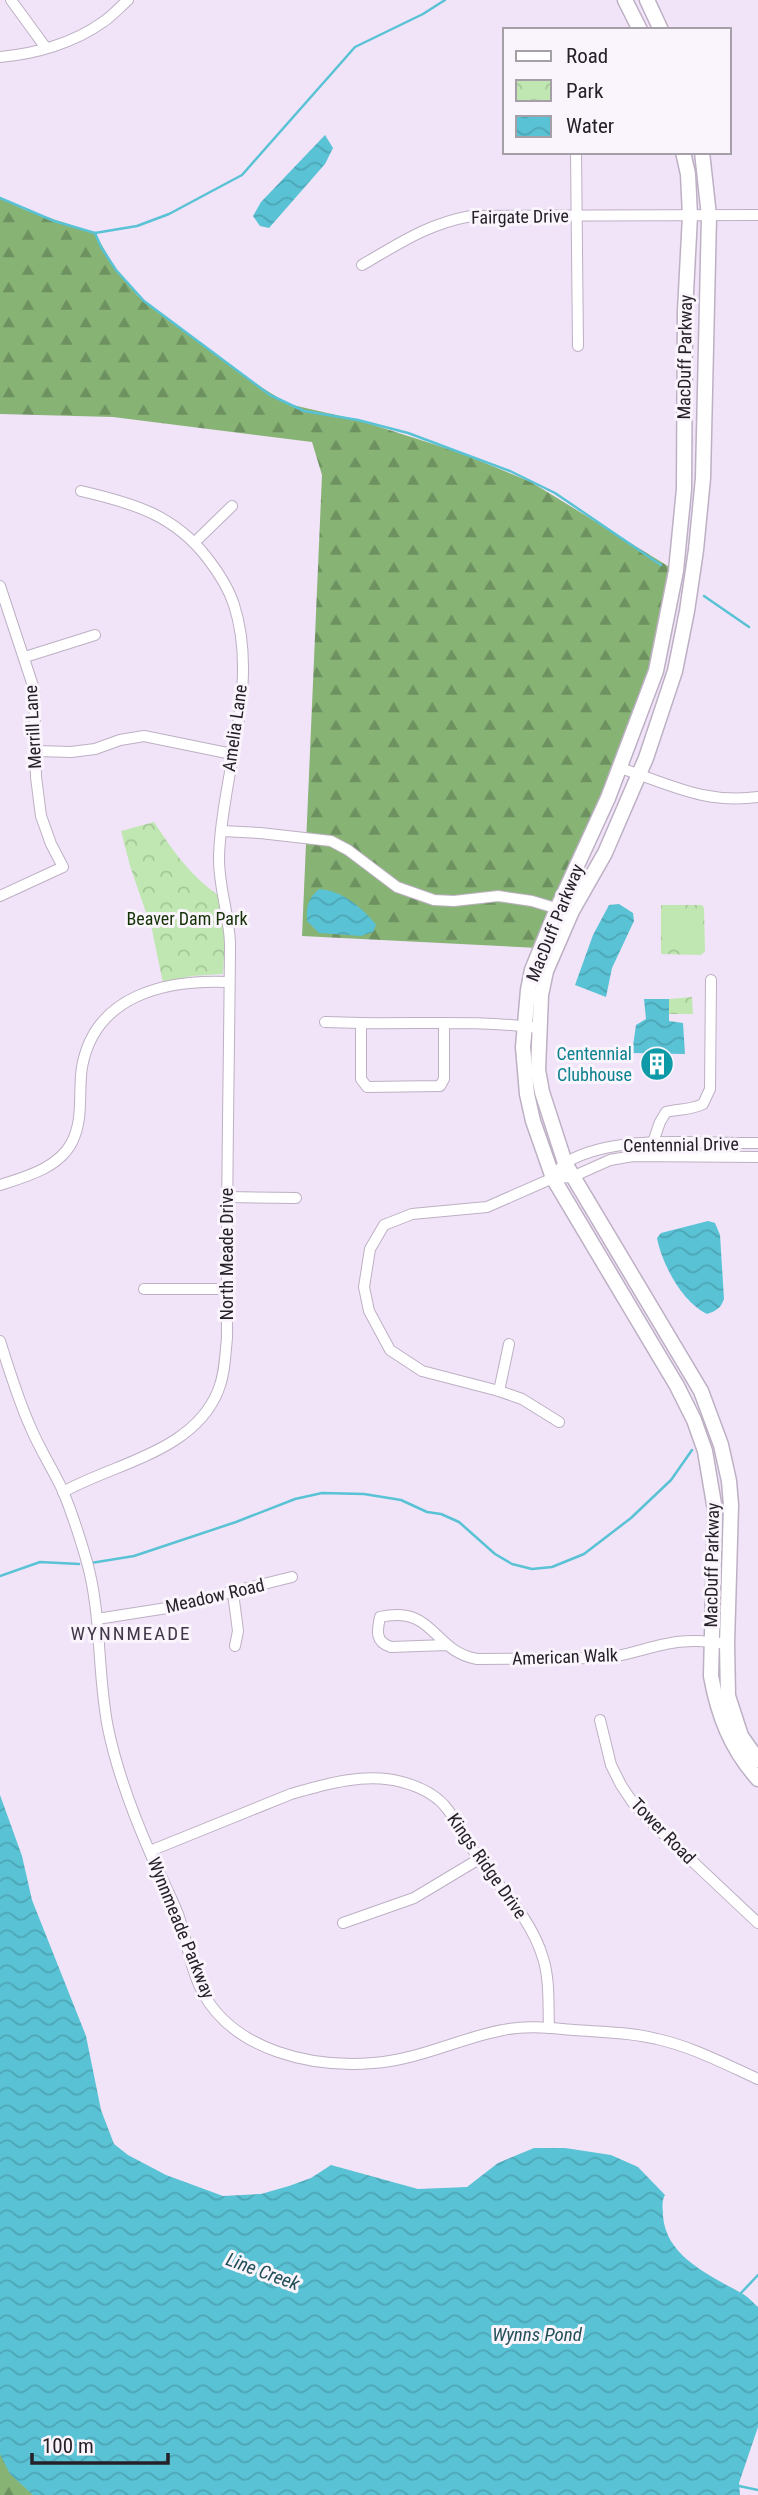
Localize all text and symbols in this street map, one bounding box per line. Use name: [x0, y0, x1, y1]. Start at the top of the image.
legend: [503, 28, 730, 154]
text: Road: [566, 44, 608, 68]
text: Park: [566, 79, 604, 103]
text: Water: [566, 114, 614, 138]
street label: Fairgate Drive: [471, 205, 569, 228]
street label: MacDuff Parkway: [673, 294, 696, 420]
street label: Amelia Lane: [218, 683, 251, 773]
street label: Merrill Lane: [20, 685, 45, 769]
street label: MacDuff Parkway: [521, 861, 588, 985]
park label: Beaver Dam Park: [126, 908, 248, 929]
place label: Centennial Clubhouse: [557, 1043, 632, 1085]
building icon: Centennial Clubhouse: [638, 1045, 676, 1083]
street label: Centennial Drive: [623, 1133, 739, 1156]
street label: North Meade Drive: [216, 1188, 237, 1320]
street label: MacDuff Parkway: [700, 1502, 723, 1628]
street label: Meadow Road: [164, 1574, 266, 1617]
district label: WYNNMEADE: [70, 1622, 192, 1645]
street label: American Walk: [512, 1644, 618, 1669]
street label: Tower Road: [627, 1793, 700, 1868]
street label: Kings Ridge Drive: [443, 1809, 532, 1922]
street label: Wynnmeade Parkway: [144, 1854, 220, 2002]
water label: Line Creek: [223, 2248, 303, 2296]
water label: Wynns Pond: [492, 2323, 583, 2346]
scale bar: [32, 2422, 168, 2466]
text: 100 m: [42, 2434, 94, 2458]

